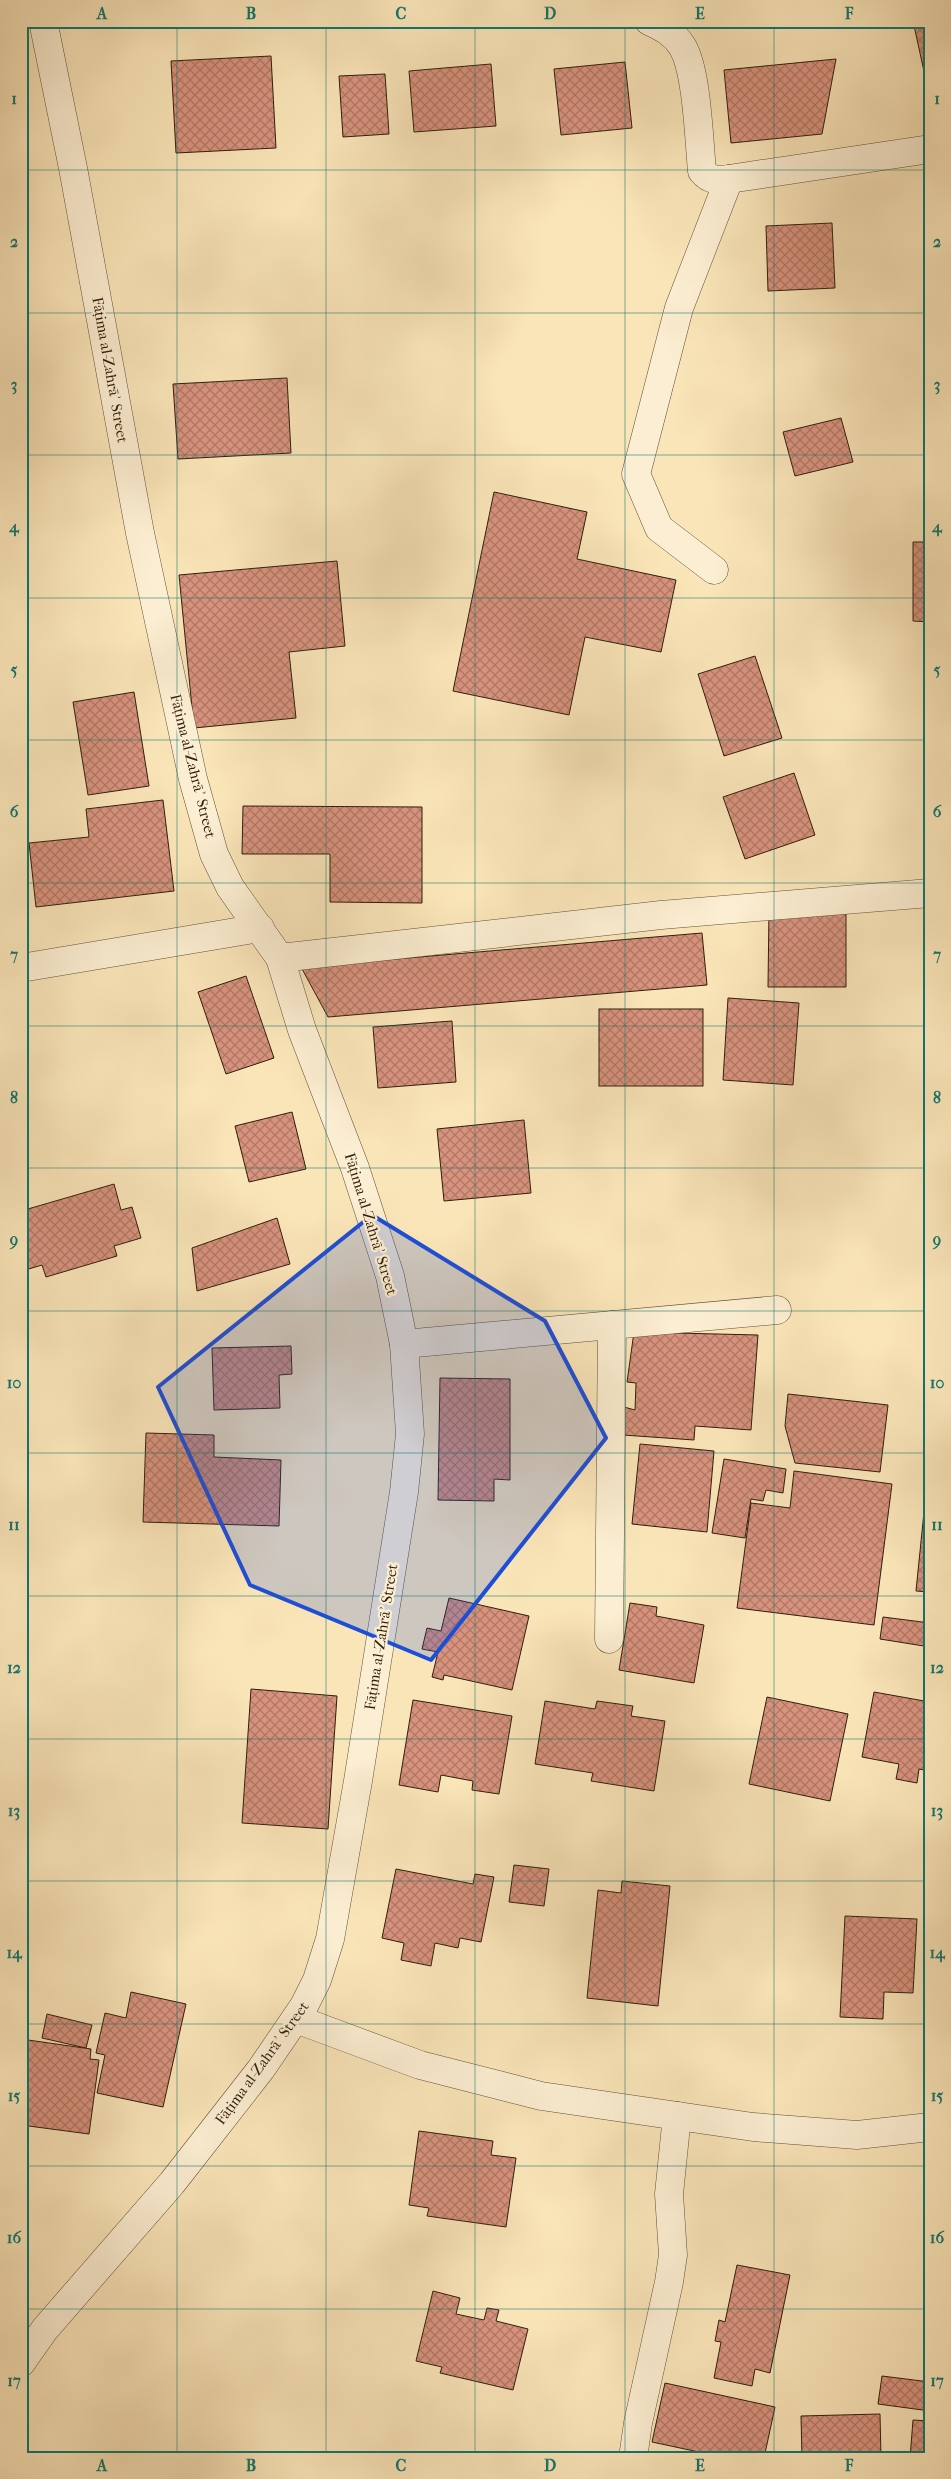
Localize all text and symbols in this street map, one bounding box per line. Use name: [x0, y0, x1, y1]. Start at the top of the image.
text: A: [96, 4, 108, 23]
text: B: [246, 4, 256, 23]
text: C: [396, 4, 407, 23]
text: D: [544, 4, 556, 23]
text: E: [695, 4, 705, 23]
text: F: [844, 4, 854, 23]
text: 1: [11, 89, 17, 108]
text: 1: [934, 89, 940, 108]
text: 2: [10, 232, 18, 251]
text: 2: [933, 232, 941, 251]
street label: Fāṭima al-Zahrāʾ Street: [88, 296, 132, 445]
text: 3: [11, 375, 17, 395]
text: 3: [934, 375, 940, 395]
text: 4: [8, 517, 20, 537]
text: 4: [931, 517, 943, 537]
text: 5: [11, 660, 18, 679]
text: 5: [934, 660, 941, 679]
street label: Fāṭima al-Zahrāʾ Street: [166, 692, 220, 841]
text: 6: [10, 802, 19, 821]
text: 6: [933, 802, 942, 821]
text: 7: [9, 945, 18, 964]
text: 7: [932, 945, 941, 964]
text: 8: [10, 1088, 18, 1107]
text: 8: [933, 1088, 941, 1107]
street label: Fāṭima al-Zahrāʾ Street: [341, 1151, 401, 1298]
text: 9: [9, 1230, 18, 1250]
text: 9: [932, 1230, 941, 1250]
text: 10: [7, 1373, 21, 1392]
text: 10: [930, 1373, 944, 1392]
text: 11: [8, 1515, 20, 1534]
text: 11: [931, 1515, 943, 1534]
street label: Fāṭima al-Zahrāʾ Street: [361, 1562, 402, 1711]
text: 12: [7, 1658, 21, 1677]
text: 12: [930, 1658, 944, 1677]
text: 13: [8, 1801, 20, 1821]
text: 13: [931, 1801, 943, 1821]
text: 14: [6, 1943, 23, 1963]
text: 14: [929, 1943, 946, 1963]
street label: Fāṭima al-Zahrāʾ Street: [211, 1997, 313, 2128]
text: 15: [8, 2086, 20, 2105]
text: 15: [931, 2086, 943, 2105]
text: 16: [7, 2228, 21, 2247]
text: 16: [930, 2228, 944, 2247]
text: 17: [7, 2371, 21, 2390]
text: 17: [930, 2371, 944, 2390]
text: A: [96, 2456, 108, 2475]
text: B: [246, 2456, 256, 2475]
text: C: [396, 2456, 407, 2475]
text: D: [544, 2456, 556, 2475]
text: E: [695, 2456, 705, 2475]
text: F: [844, 2456, 854, 2475]

